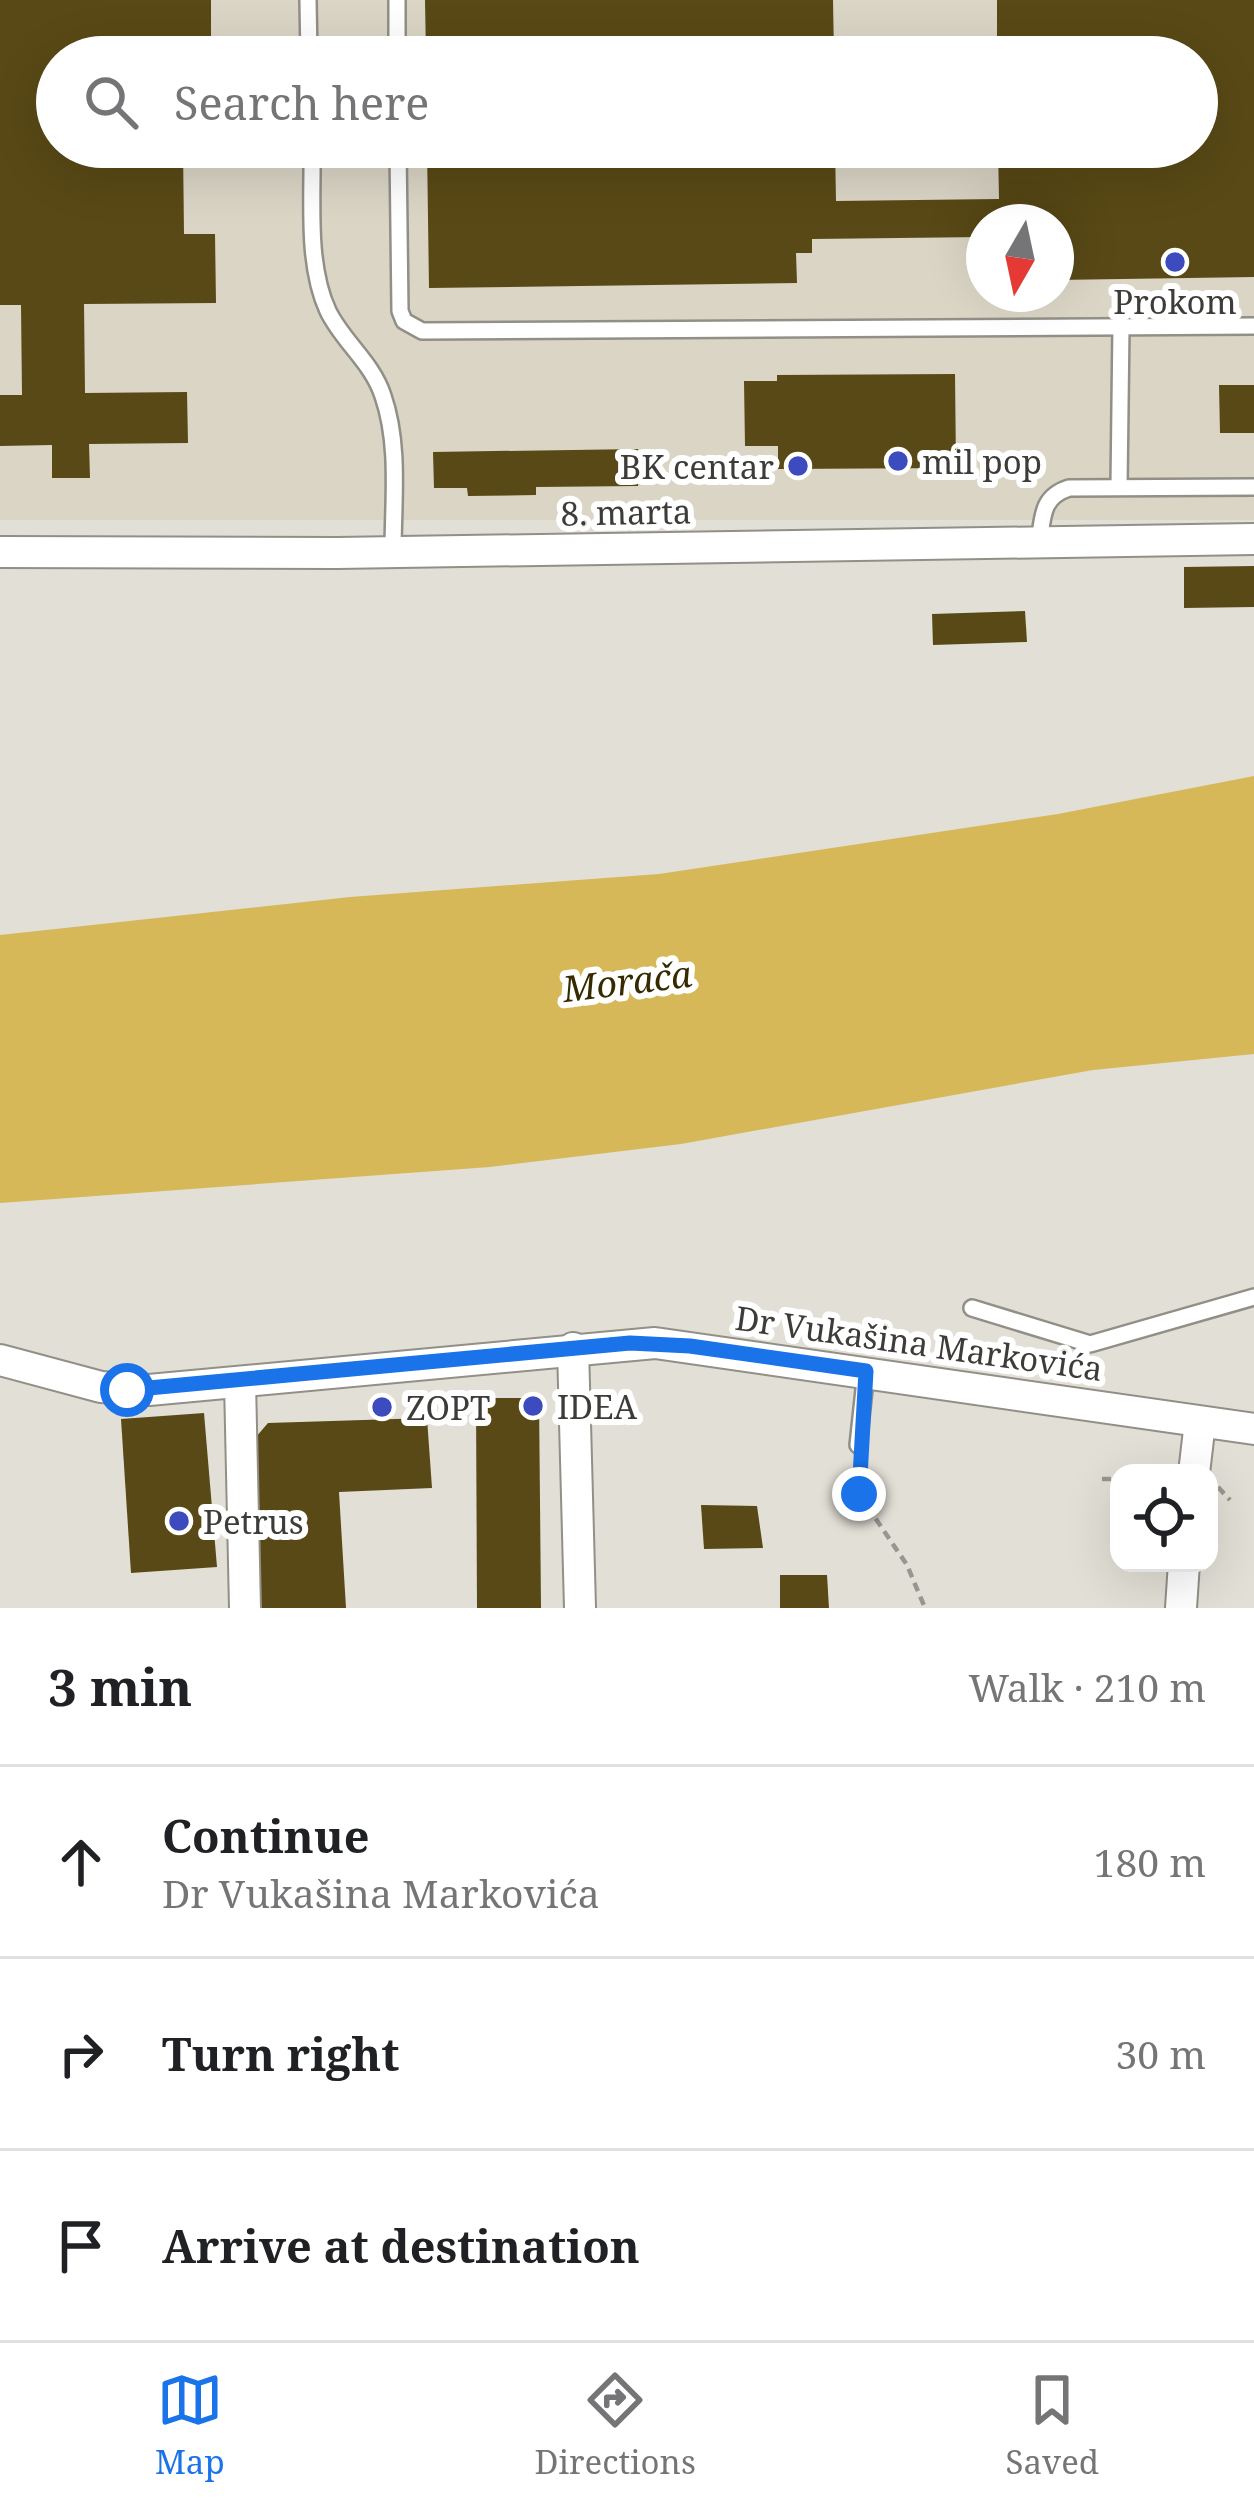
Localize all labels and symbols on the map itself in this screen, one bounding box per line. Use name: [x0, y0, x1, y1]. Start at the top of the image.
north arrow: [966, 204, 1074, 312]
marker: Prokom: [1162, 249, 1188, 275]
place label: Prokom: [1113, 279, 1237, 324]
place label: mil pop: [922, 439, 1042, 484]
place label: BK centar: [620, 444, 774, 489]
marker: mil pop: [885, 448, 911, 474]
marker: BK centar: [785, 453, 811, 479]
street label: 8. marta: [560, 488, 692, 536]
water label: Morača: [559, 949, 695, 1013]
street label: Dr Vukašina Markovića: [732, 1295, 1106, 1391]
route start: [100, 1363, 154, 1417]
place label: IDEA: [557, 1384, 638, 1429]
place label: ZOPT: [406, 1385, 490, 1430]
marker: IDEA: [520, 1393, 546, 1419]
marker: ZOPT: [369, 1394, 395, 1420]
route end: [832, 1467, 886, 1521]
place label: Petrus: [203, 1499, 304, 1544]
marker: Petrus: [166, 1508, 192, 1534]

